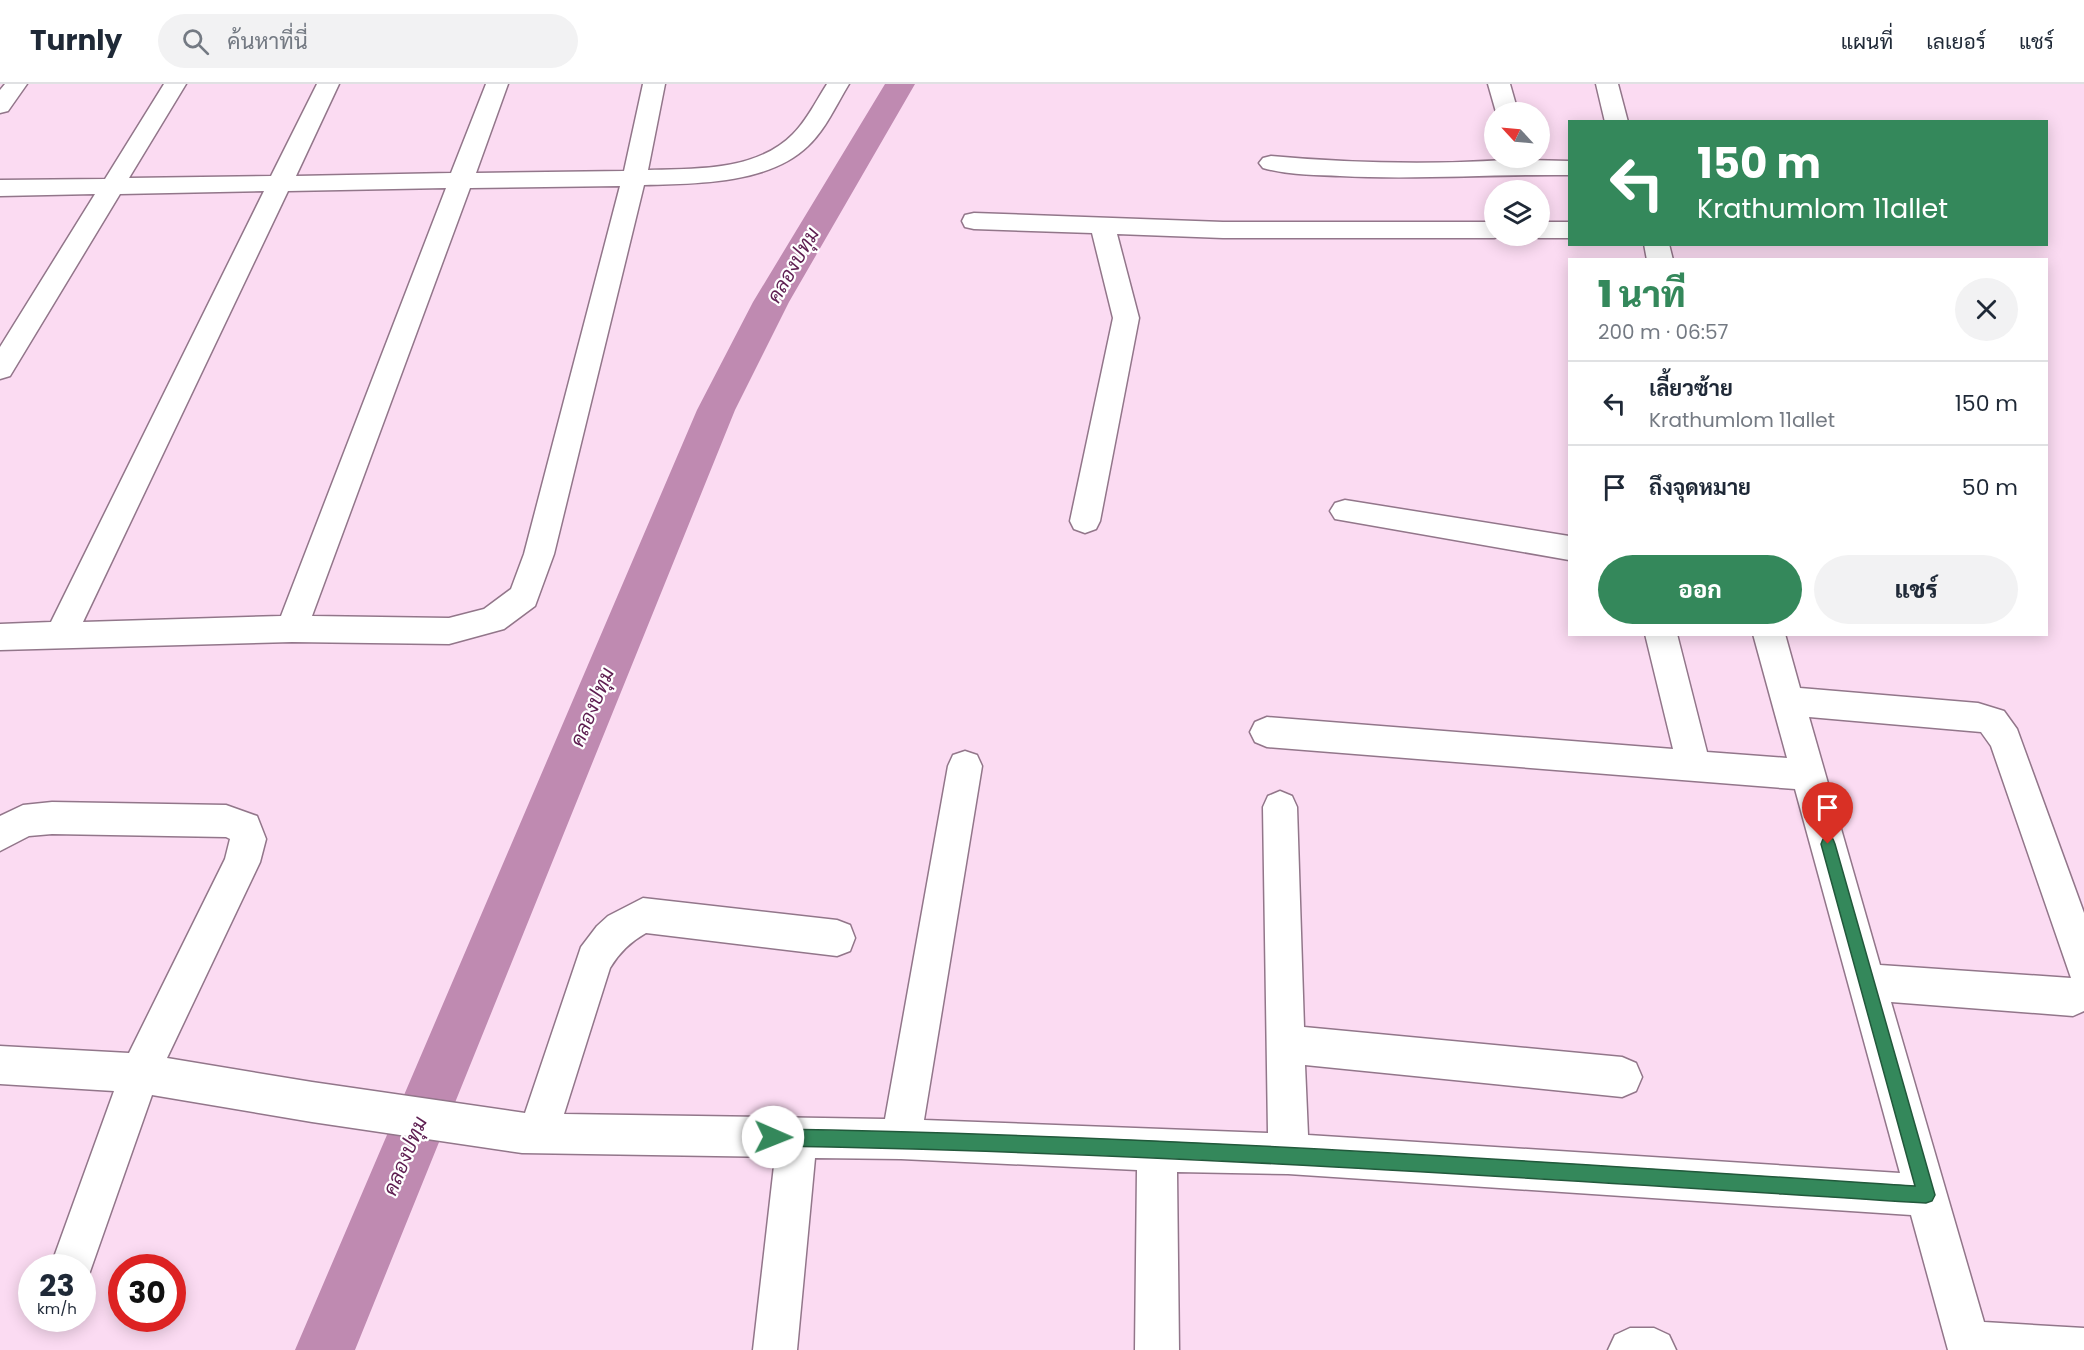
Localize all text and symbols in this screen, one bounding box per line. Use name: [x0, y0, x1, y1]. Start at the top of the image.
search box: [158, 14, 578, 68]
text: Turnly: [30, 21, 122, 60]
icon: search: [179, 25, 212, 58]
text: ค้นหาที่นี่: [227, 26, 308, 57]
text: แผนที่: [1841, 27, 1893, 56]
text: เลเยอร์: [1926, 27, 1986, 56]
text: แชร์: [2019, 27, 2054, 56]
north arrow: [1484, 102, 1550, 168]
map controls: [1484, 102, 1550, 246]
text: 150 m: [1697, 134, 1821, 193]
icon: left: [1598, 144, 1676, 222]
button: layers: [1484, 180, 1550, 246]
text: Krathumlom 11allet: [1697, 190, 1948, 227]
water label: คลองปทุม: [760, 222, 826, 308]
text: 1 นาที: [1598, 269, 1686, 320]
button: close: [1955, 278, 2018, 341]
text: 200 m · 06:57: [1598, 318, 1728, 346]
text: เลี้ยวซ้าย: [1649, 373, 1733, 404]
icon: left: [1598, 387, 1631, 420]
text: 150 m: [1955, 388, 2018, 419]
text: Krathumlom 11allet: [1649, 406, 1835, 434]
icon: arrive: [1598, 471, 1631, 504]
text: ถึงจุดหมาย: [1649, 472, 1751, 503]
text: 50 m: [1962, 472, 2018, 503]
button: ออก: [1598, 555, 1802, 624]
button: แชร์: [1814, 555, 2018, 624]
water label: คลองปทุม: [563, 663, 621, 751]
pin: [1802, 782, 1853, 844]
icon: arrive: [1811, 791, 1844, 824]
position arrow: [741, 1105, 805, 1169]
water label: คลองปทุม: [376, 1112, 434, 1200]
speed limit sign: 30: [108, 1254, 186, 1332]
text: 23: [39, 1264, 75, 1307]
text: km/h: [37, 1298, 77, 1319]

